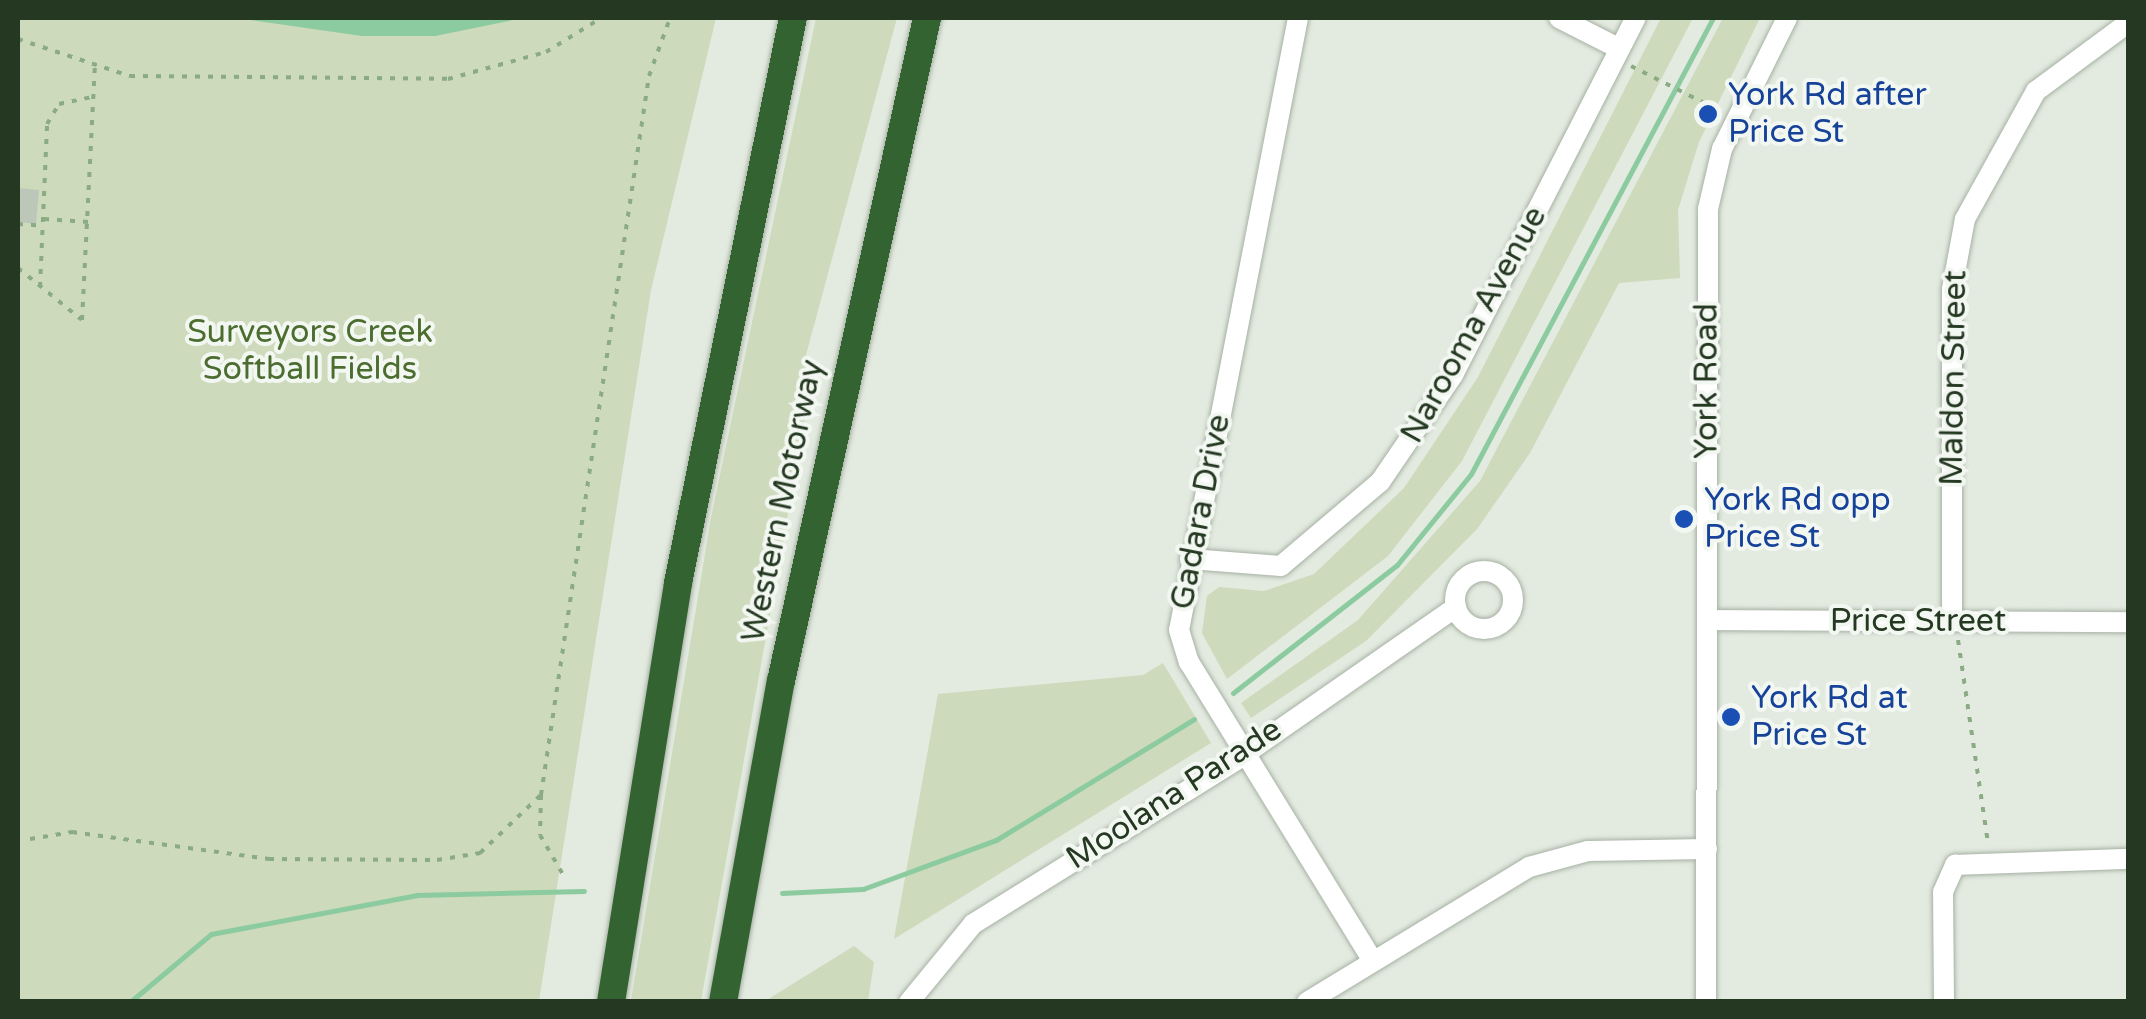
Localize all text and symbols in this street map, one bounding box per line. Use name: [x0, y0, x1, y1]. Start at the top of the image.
place label: York Rd after Price St: [1728, 77, 1927, 152]
marker: York Rd after Price St: [1697, 103, 1719, 125]
street label: Narooma Avenue: [1393, 200, 1555, 450]
street label: Maldon Street: [1933, 270, 1975, 486]
street label: York Road: [1688, 303, 1726, 459]
park label: Surveyors Creek Softball Fields: [187, 314, 433, 389]
street label: Western Motorway: [734, 356, 832, 646]
street label: Gadara Drive: [1163, 411, 1239, 613]
place label: York Rd opp Price St: [1704, 482, 1891, 557]
marker: York Rd opp Price St: [1673, 508, 1695, 530]
street label: Price Street: [1830, 602, 2006, 640]
place label: York Rd at Price St: [1751, 680, 1908, 755]
marker: York Rd at Price St: [1720, 706, 1742, 728]
street label: Moolana Parade: [1059, 710, 1289, 878]

